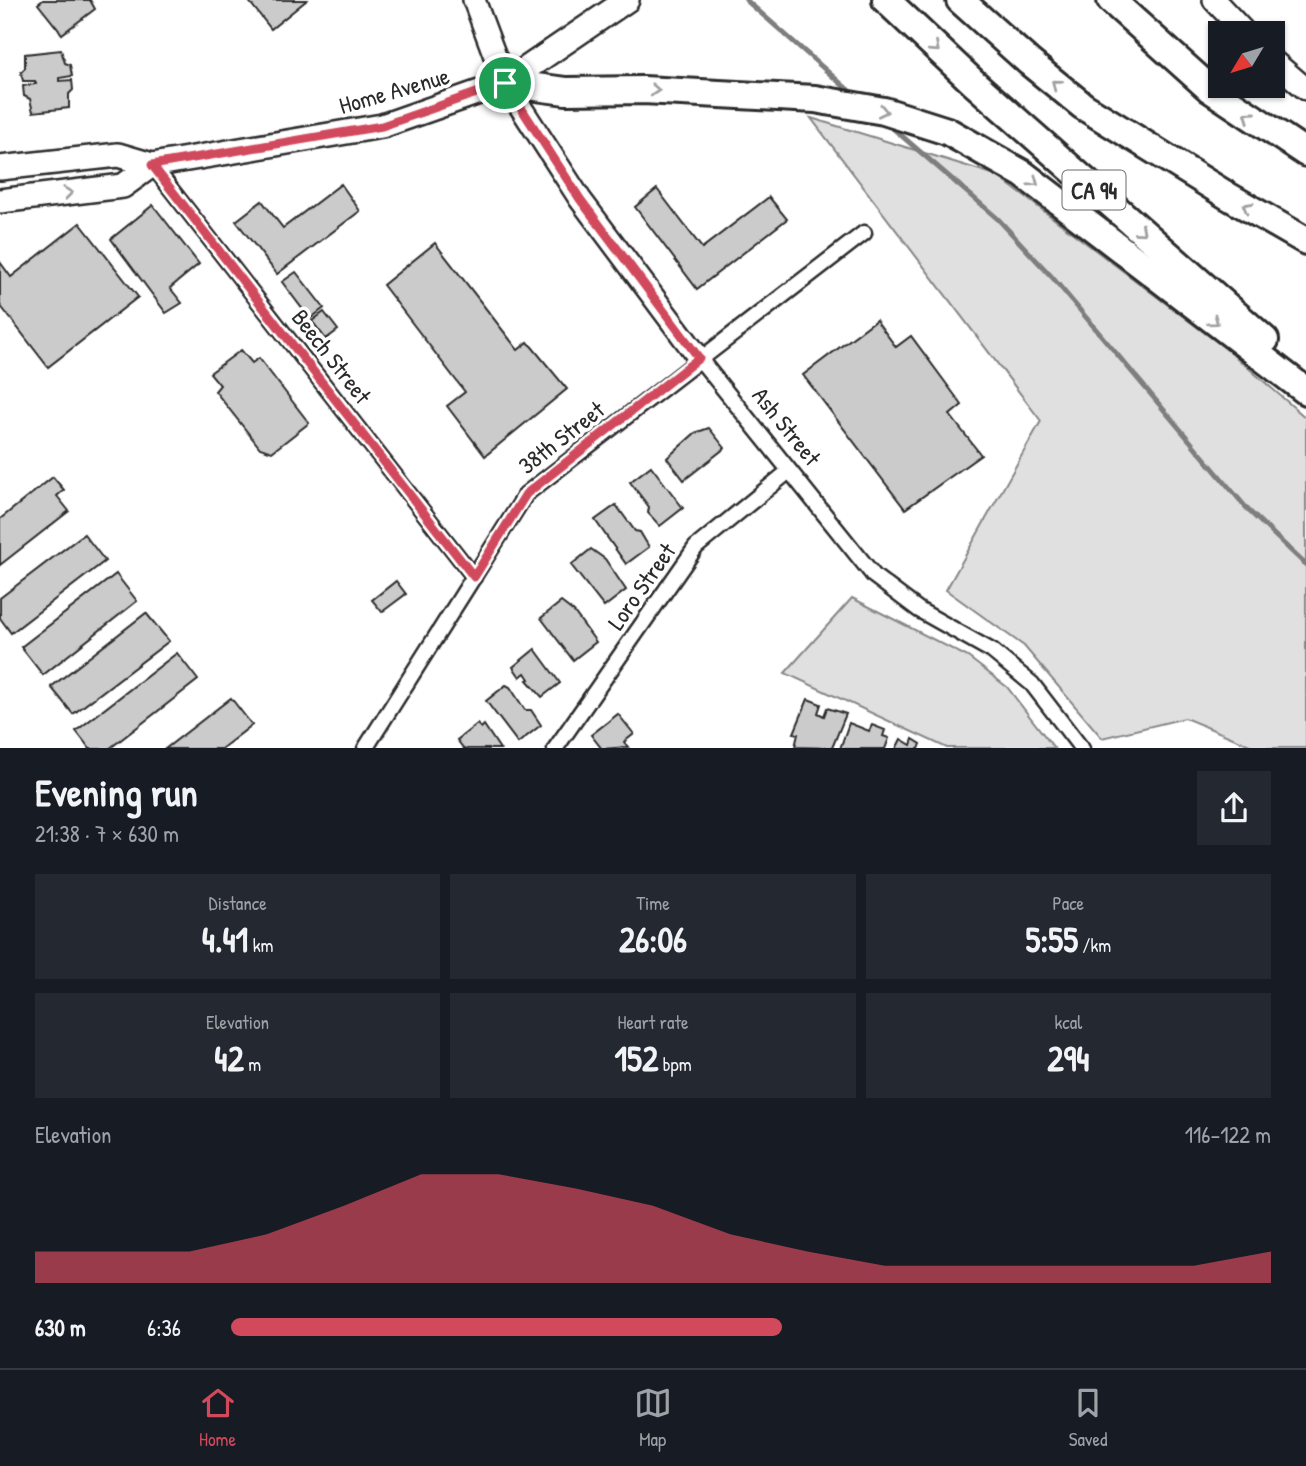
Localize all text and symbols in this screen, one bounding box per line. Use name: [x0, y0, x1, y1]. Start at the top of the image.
north arrow: [1208, 21, 1284, 98]
map controls: [1208, 21, 1285, 98]
one-way arrow: [927, 39, 940, 52]
pin: [475, 53, 535, 113]
street label: Home Avenue: [335, 59, 453, 121]
icon: arrive: [486, 64, 524, 102]
one-way arrow: [1051, 79, 1063, 92]
one-way arrow: [650, 83, 661, 98]
one-way arrow: [877, 103, 889, 117]
one-way arrow: [1244, 112, 1257, 124]
road number: CA 94: [1062, 170, 1126, 210]
one-way arrow: [1026, 174, 1039, 186]
one-way arrow: [62, 185, 74, 200]
one-way arrow: [1241, 202, 1254, 215]
one-way arrow: [1133, 223, 1146, 235]
street label: Beech Street: [285, 302, 380, 411]
one-way arrow: [1206, 313, 1219, 325]
street label: Ash Street: [745, 380, 829, 473]
street label: 38th Street: [511, 393, 611, 481]
street label: Loro Street: [600, 536, 683, 636]
text: Evening run: [35, 766, 198, 818]
button: share: [1197, 771, 1271, 845]
text: 21:38 · 7 × 630 m: [35, 818, 179, 849]
text: Distance: [209, 890, 267, 916]
text: Time: [636, 890, 670, 916]
text: Pace: [1053, 890, 1084, 916]
text: 4.41: [202, 916, 248, 963]
text: 26:06: [619, 916, 687, 963]
text: 5:55: [1025, 916, 1078, 963]
text: km: [248, 932, 273, 958]
text: /km: [1078, 932, 1111, 958]
text: Elevation: [206, 1009, 269, 1035]
text: Heart rate: [618, 1009, 688, 1035]
text: kcal: [1054, 1009, 1082, 1035]
text: 42: [214, 1035, 244, 1082]
text: 152: [614, 1035, 658, 1082]
text: 294: [1047, 1035, 1090, 1082]
text: m: [244, 1051, 261, 1077]
text: bpm: [658, 1051, 692, 1077]
text: Elevation: [35, 1119, 111, 1150]
text: 116–122 m: [1185, 1119, 1271, 1150]
text: 630 m: [35, 1312, 86, 1343]
text: 6:36: [147, 1312, 181, 1343]
tab: Home: [199, 1384, 237, 1452]
tab: Map: [634, 1384, 672, 1452]
tab: Saved: [1069, 1384, 1107, 1452]

